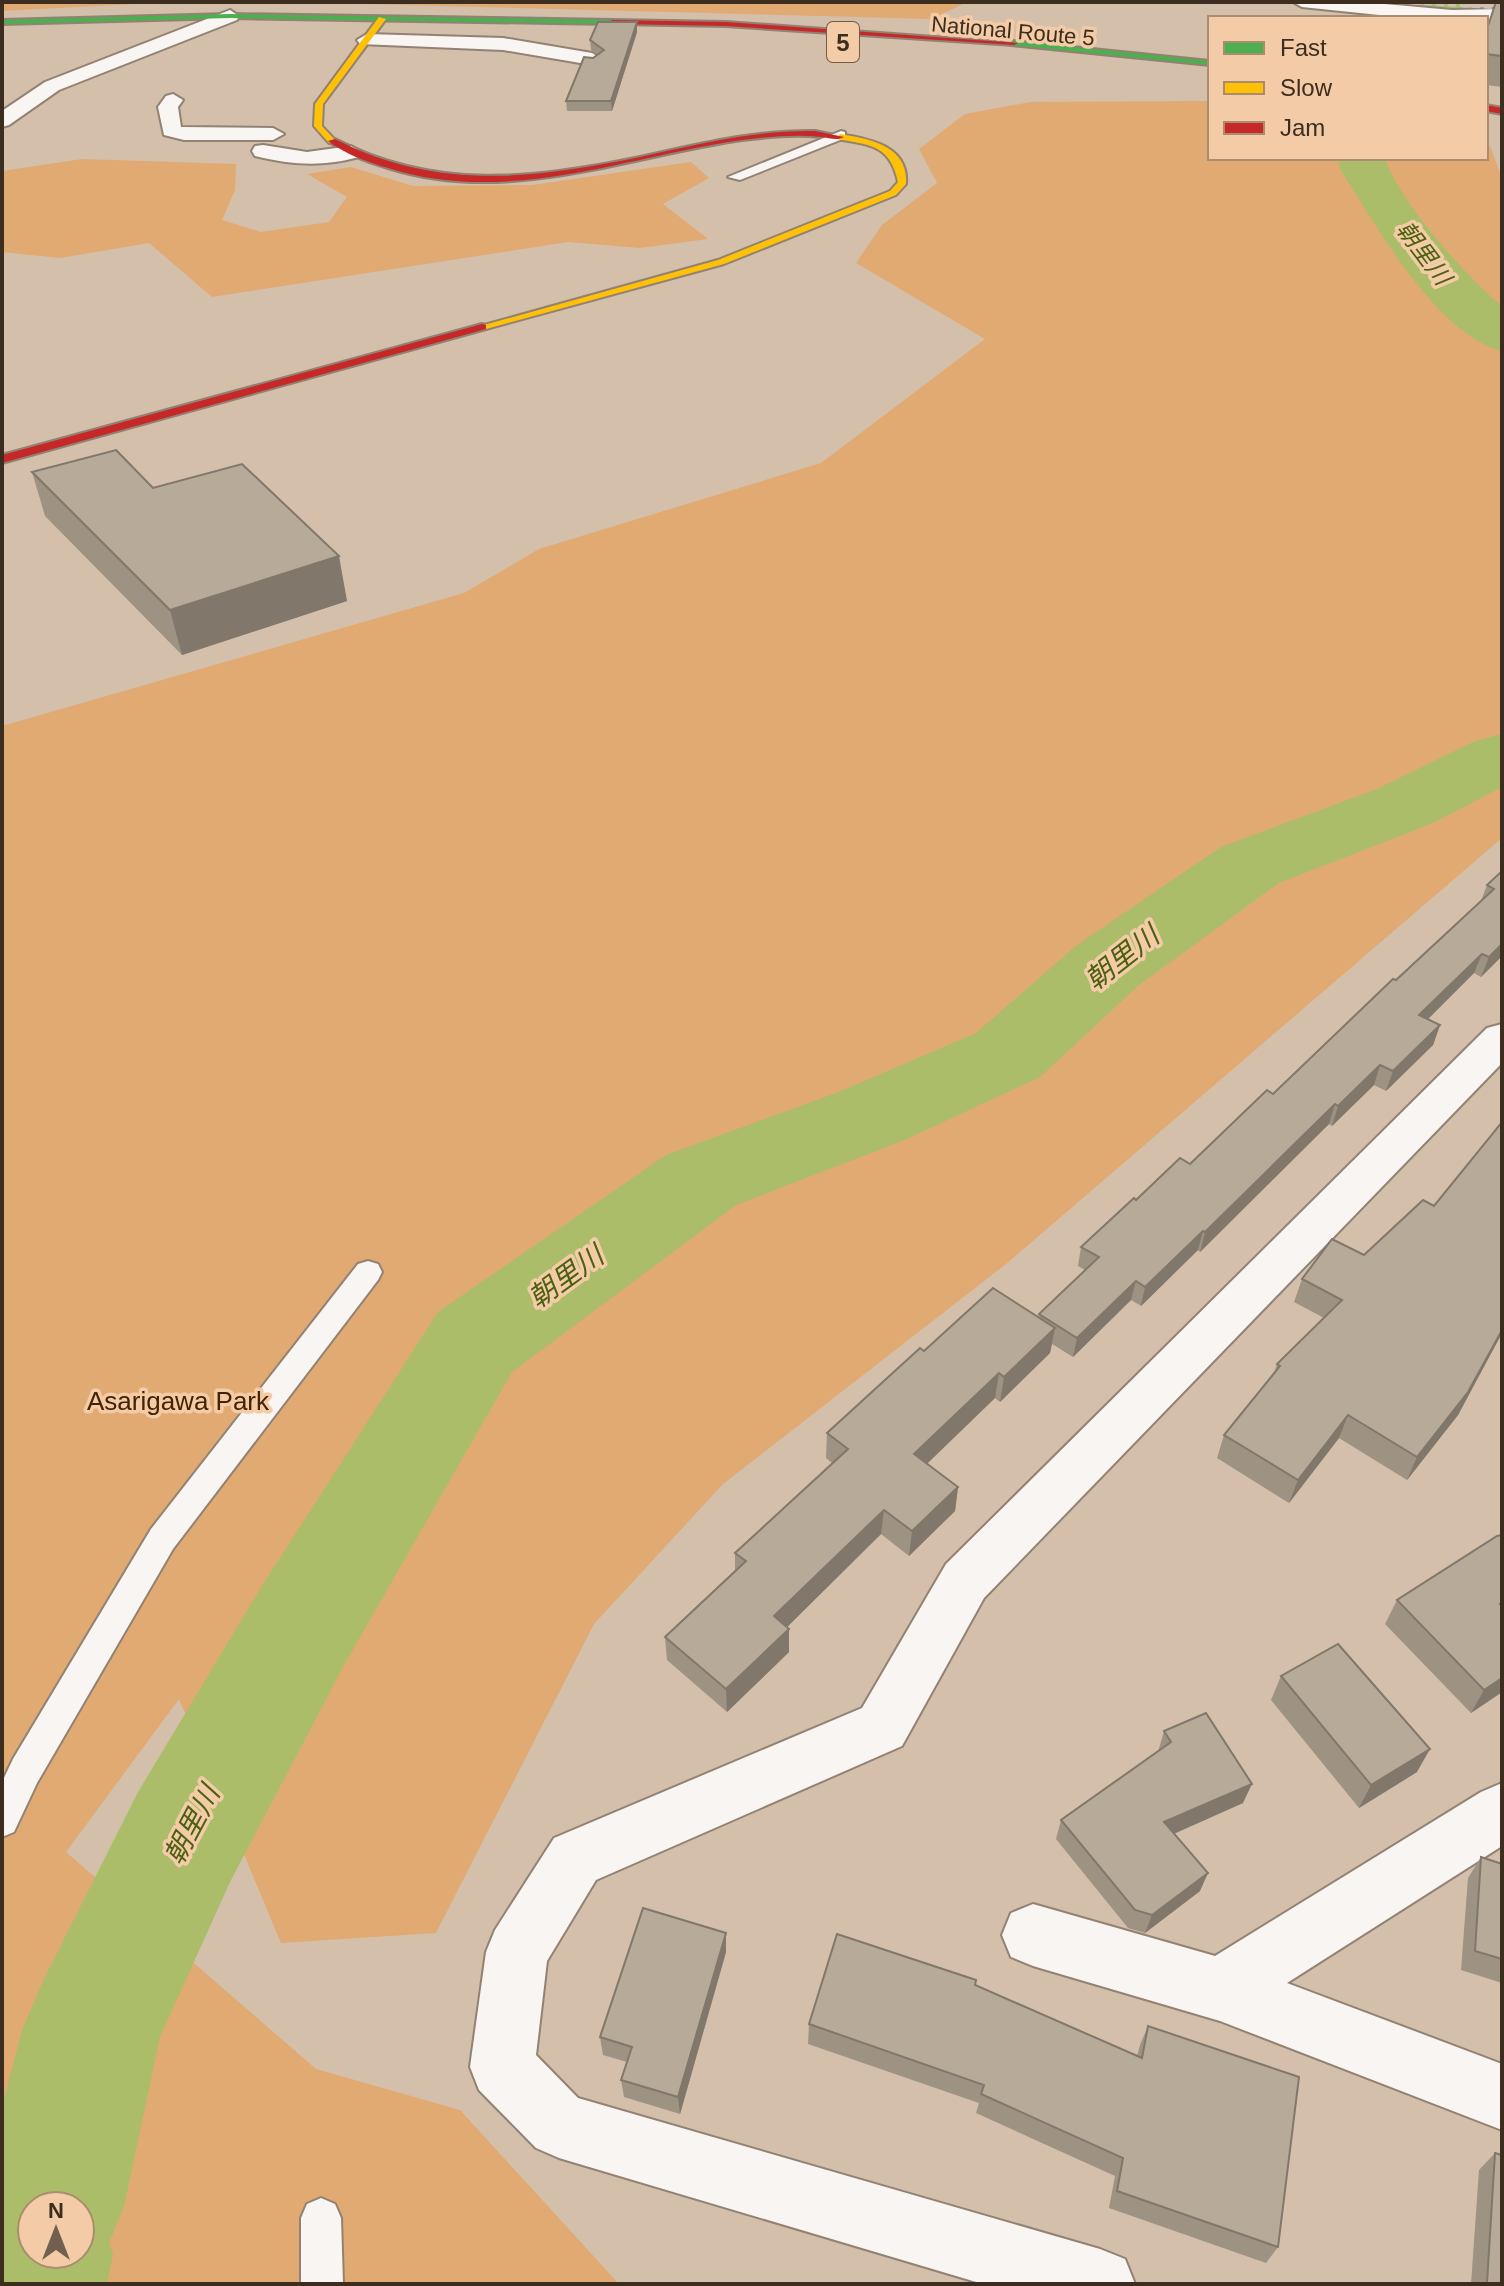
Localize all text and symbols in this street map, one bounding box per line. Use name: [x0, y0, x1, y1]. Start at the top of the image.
street label: National Route 5: [930, 11, 1096, 51]
legend: [1208, 16, 1488, 160]
road number: 5: [827, 22, 859, 62]
text: Fast: [1280, 34, 1327, 61]
text: Slow: [1280, 74, 1333, 101]
text: Jam: [1280, 114, 1325, 141]
water label: 朝里川: [1392, 216, 1458, 292]
water label: 朝里川: [1079, 918, 1167, 996]
water label: 朝里川: [523, 1238, 612, 1314]
park label: Asarigawa Park: [87, 1386, 270, 1416]
water label: 朝里川: [159, 1778, 227, 1869]
north arrow: [16, 2190, 96, 2270]
text: N: [48, 2198, 64, 2223]

